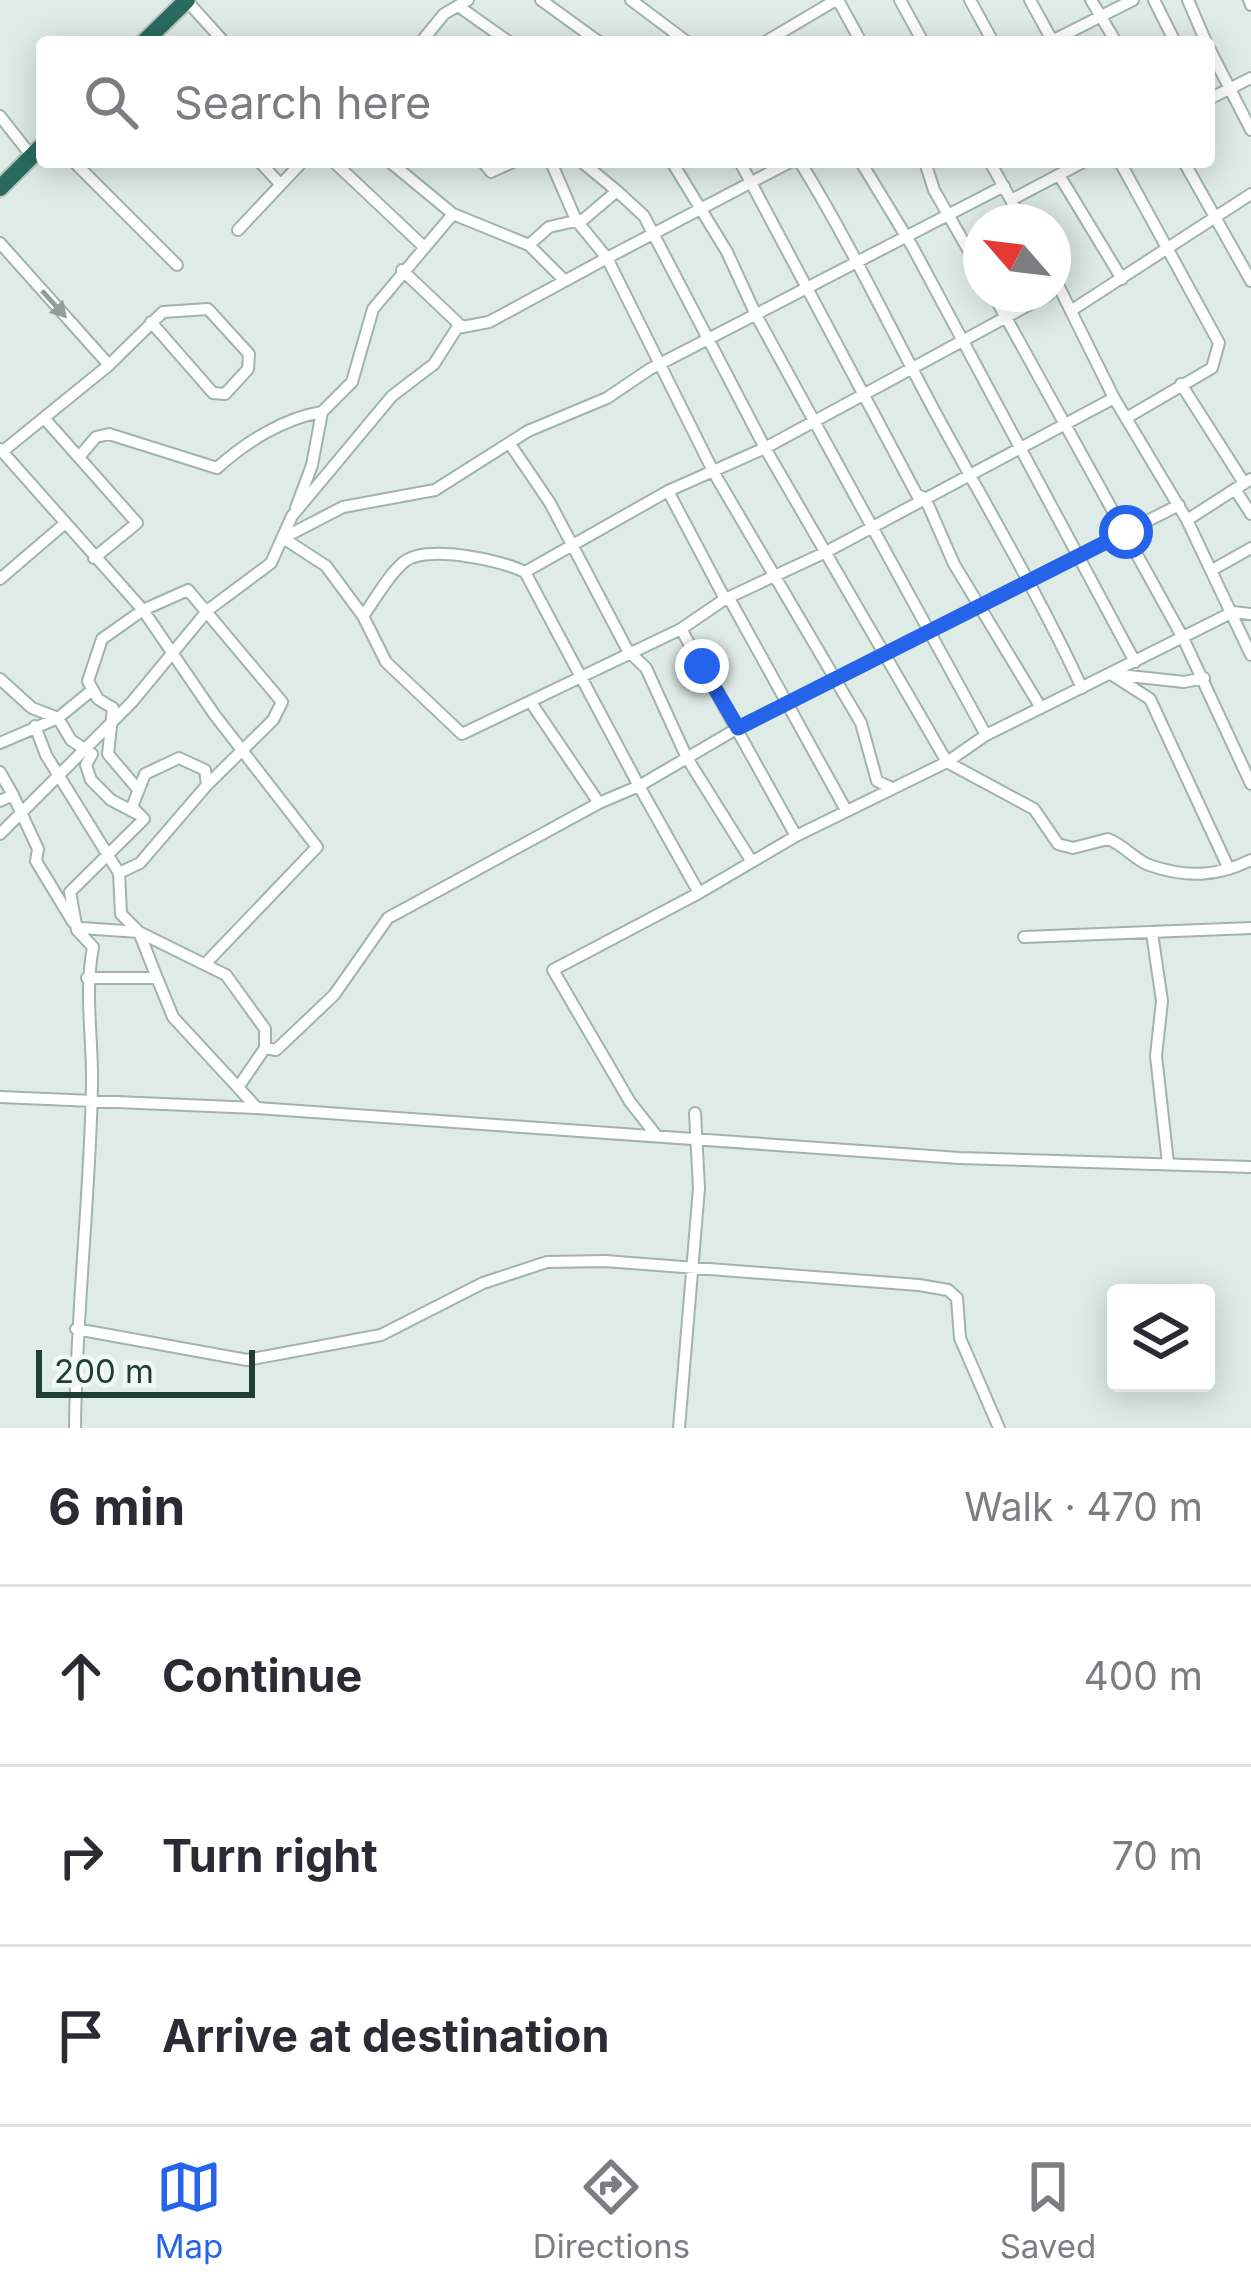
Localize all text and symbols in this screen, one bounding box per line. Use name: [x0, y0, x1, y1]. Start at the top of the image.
search box: [36, 36, 1215, 168]
icon: search: [78, 69, 144, 135]
text: Search here: [174, 75, 431, 130]
north arrow: [963, 204, 1071, 312]
one-way arrow: [40, 289, 67, 318]
route start: [1099, 505, 1153, 559]
route end: [675, 639, 729, 693]
map controls: [1107, 1284, 1215, 1392]
button: layers: [1107, 1284, 1215, 1392]
scale bar: [36, 1344, 255, 1397]
text: 200 m: [54, 1351, 154, 1391]
text: 6 min: [48, 1476, 185, 1537]
text: Walk · 470 m: [964, 1483, 1203, 1530]
icon: ahead: [48, 1643, 114, 1709]
text: Continue: [162, 1648, 362, 1703]
text: 400 m: [1083, 1652, 1203, 1699]
icon: right: [48, 1823, 114, 1889]
text: Turn right: [162, 1828, 378, 1883]
text: 70 m: [1112, 1832, 1203, 1879]
icon: arrive: [48, 2003, 114, 2069]
text: Arrive at destination: [162, 2008, 609, 2063]
tab: Map: [155, 2154, 223, 2266]
tab: Directions: [533, 2154, 690, 2266]
tab: Saved: [1000, 2154, 1096, 2266]

